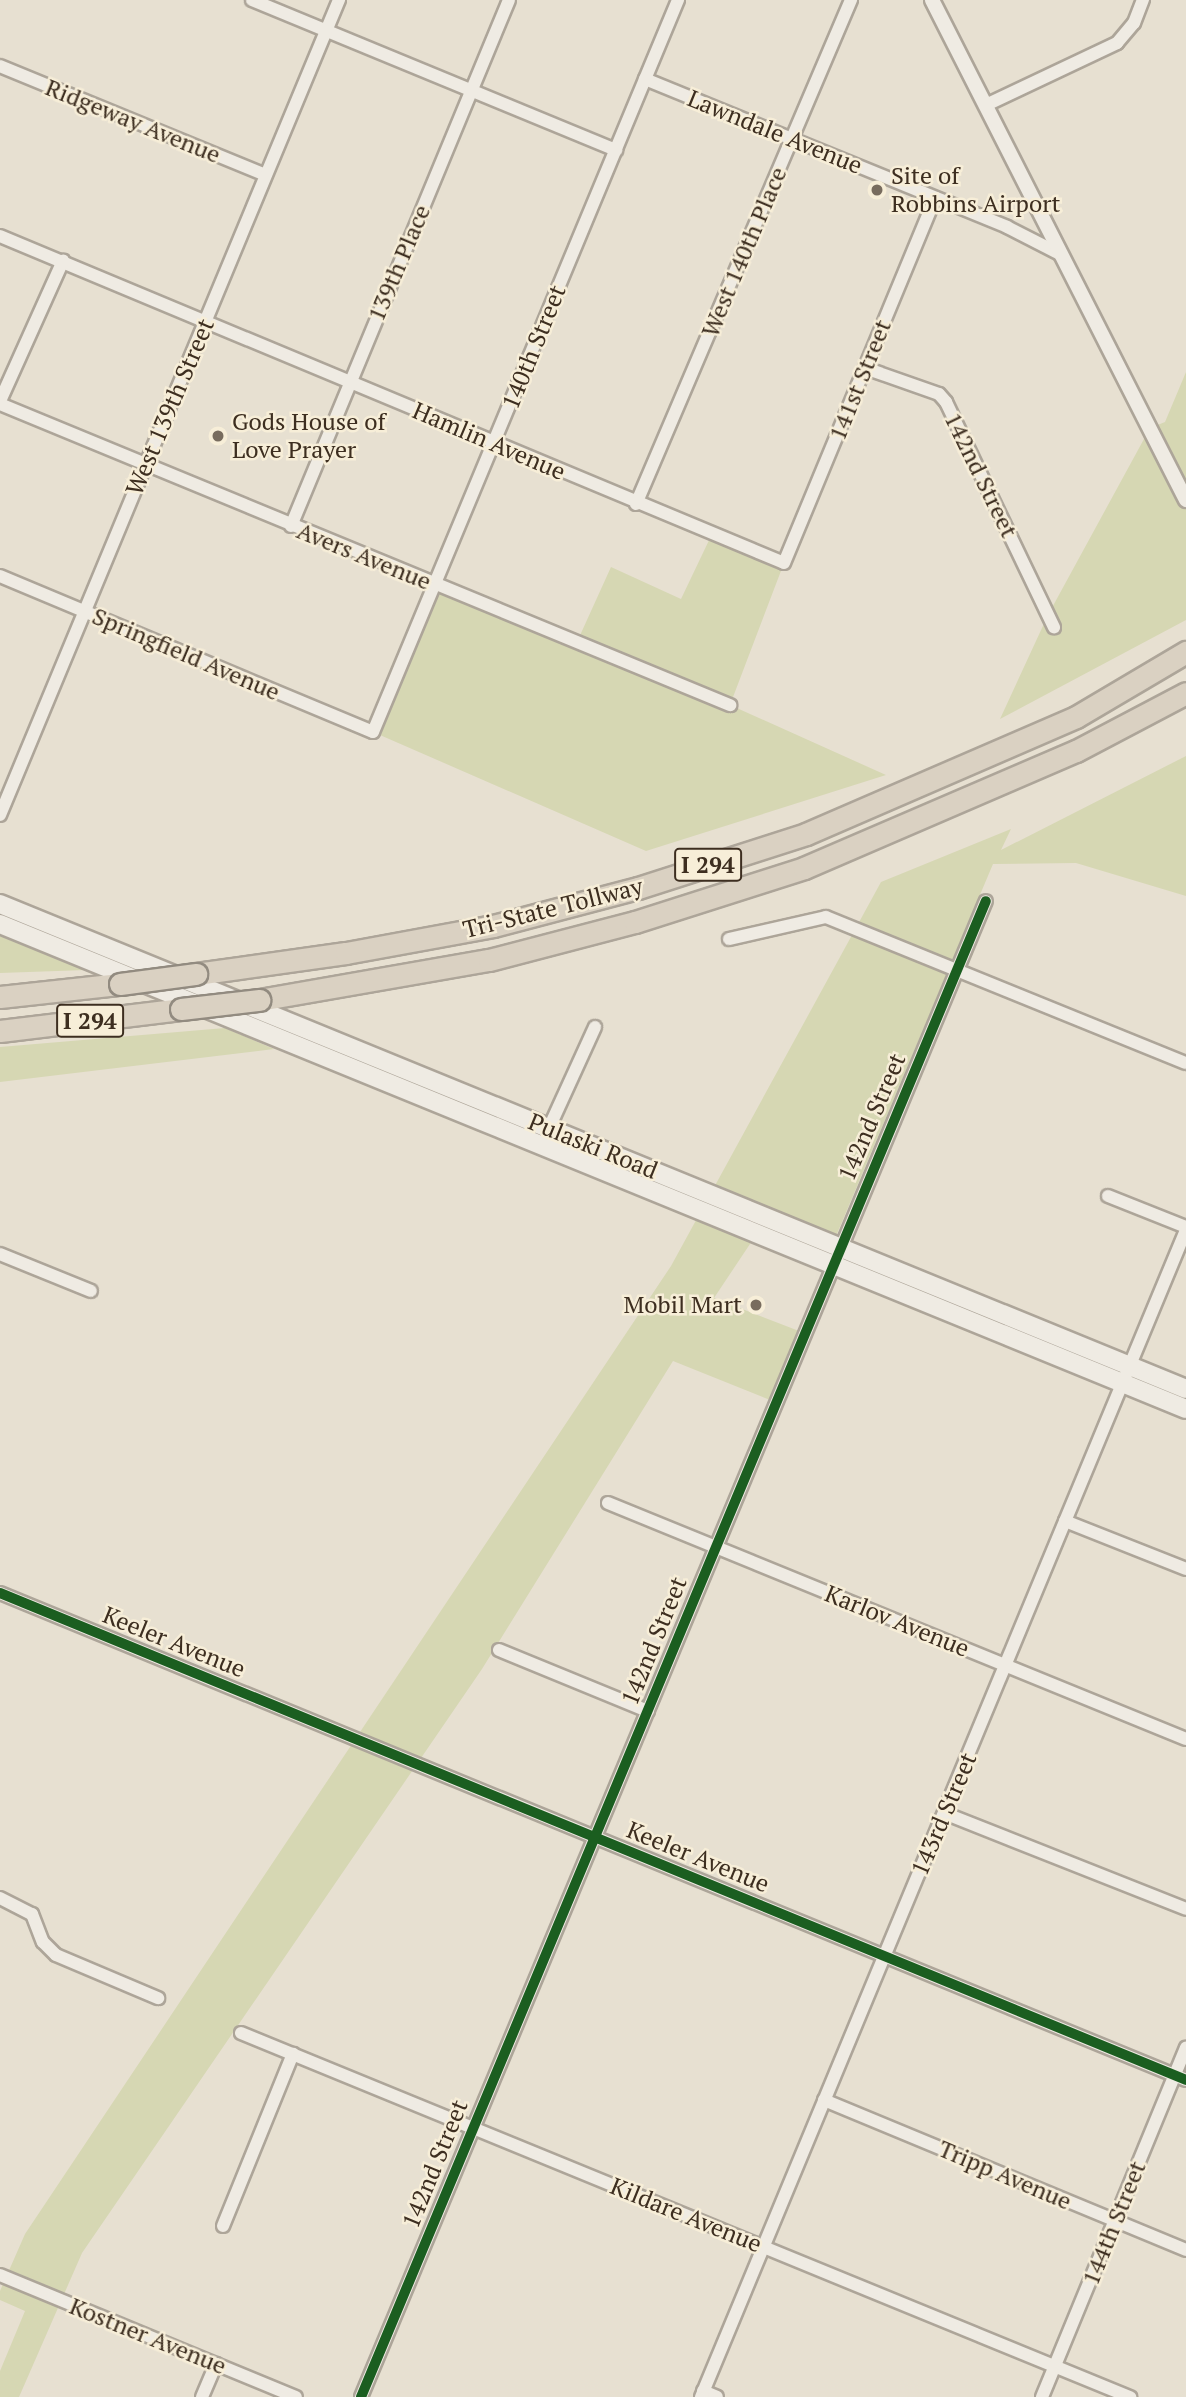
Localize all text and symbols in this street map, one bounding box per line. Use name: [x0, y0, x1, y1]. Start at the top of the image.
street label: Ridgeway Avenue: [41, 73, 225, 169]
street label: Lawndale Avenue: [683, 84, 867, 180]
place label: Site of Robbins Airport: [891, 162, 1061, 218]
street label: West 140th Place: [695, 163, 793, 341]
marker: Site of Robbins Airport: [869, 182, 885, 198]
street label: 139th Place: [362, 200, 436, 326]
street label: 140th Street: [496, 281, 572, 413]
street label: West 139th Street: [120, 314, 220, 500]
street label: 141st Street: [823, 315, 897, 445]
street label: Hamlin Avenue: [408, 396, 570, 486]
place label: Gods House of Love Prayer: [232, 408, 386, 464]
street label: 142nd Street: [938, 408, 1024, 542]
marker: Gods House of Love Prayer: [210, 428, 226, 444]
street label: Avers Avenue: [293, 516, 435, 596]
street label: Springfield Avenue: [88, 601, 284, 707]
road number: I 294: [673, 846, 743, 884]
street label: Tri-State Tollway: [460, 872, 646, 944]
road number: I 294: [55, 1002, 125, 1040]
street label: 142nd Street: [832, 1049, 912, 1185]
street label: Pulaski Road: [524, 1107, 662, 1185]
place label: Mobil Mart: [624, 1291, 742, 1319]
marker: Mobil Mart: [748, 1297, 764, 1313]
street label: 142nd Street: [615, 1573, 693, 1709]
street label: Karlov Avenue: [820, 1579, 974, 1663]
street label: Keeler Avenue: [98, 1600, 250, 1684]
street label: 143rd Street: [905, 1748, 983, 1880]
street label: Keeler Avenue: [622, 1815, 774, 1899]
street label: 142nd Street: [396, 2096, 474, 2232]
street label: Tripp Avenue: [934, 2134, 1076, 2216]
street label: 144th Street: [1076, 2157, 1152, 2289]
street label: Kildare Avenue: [606, 2171, 766, 2259]
street label: Kostner Avenue: [65, 2291, 231, 2381]

